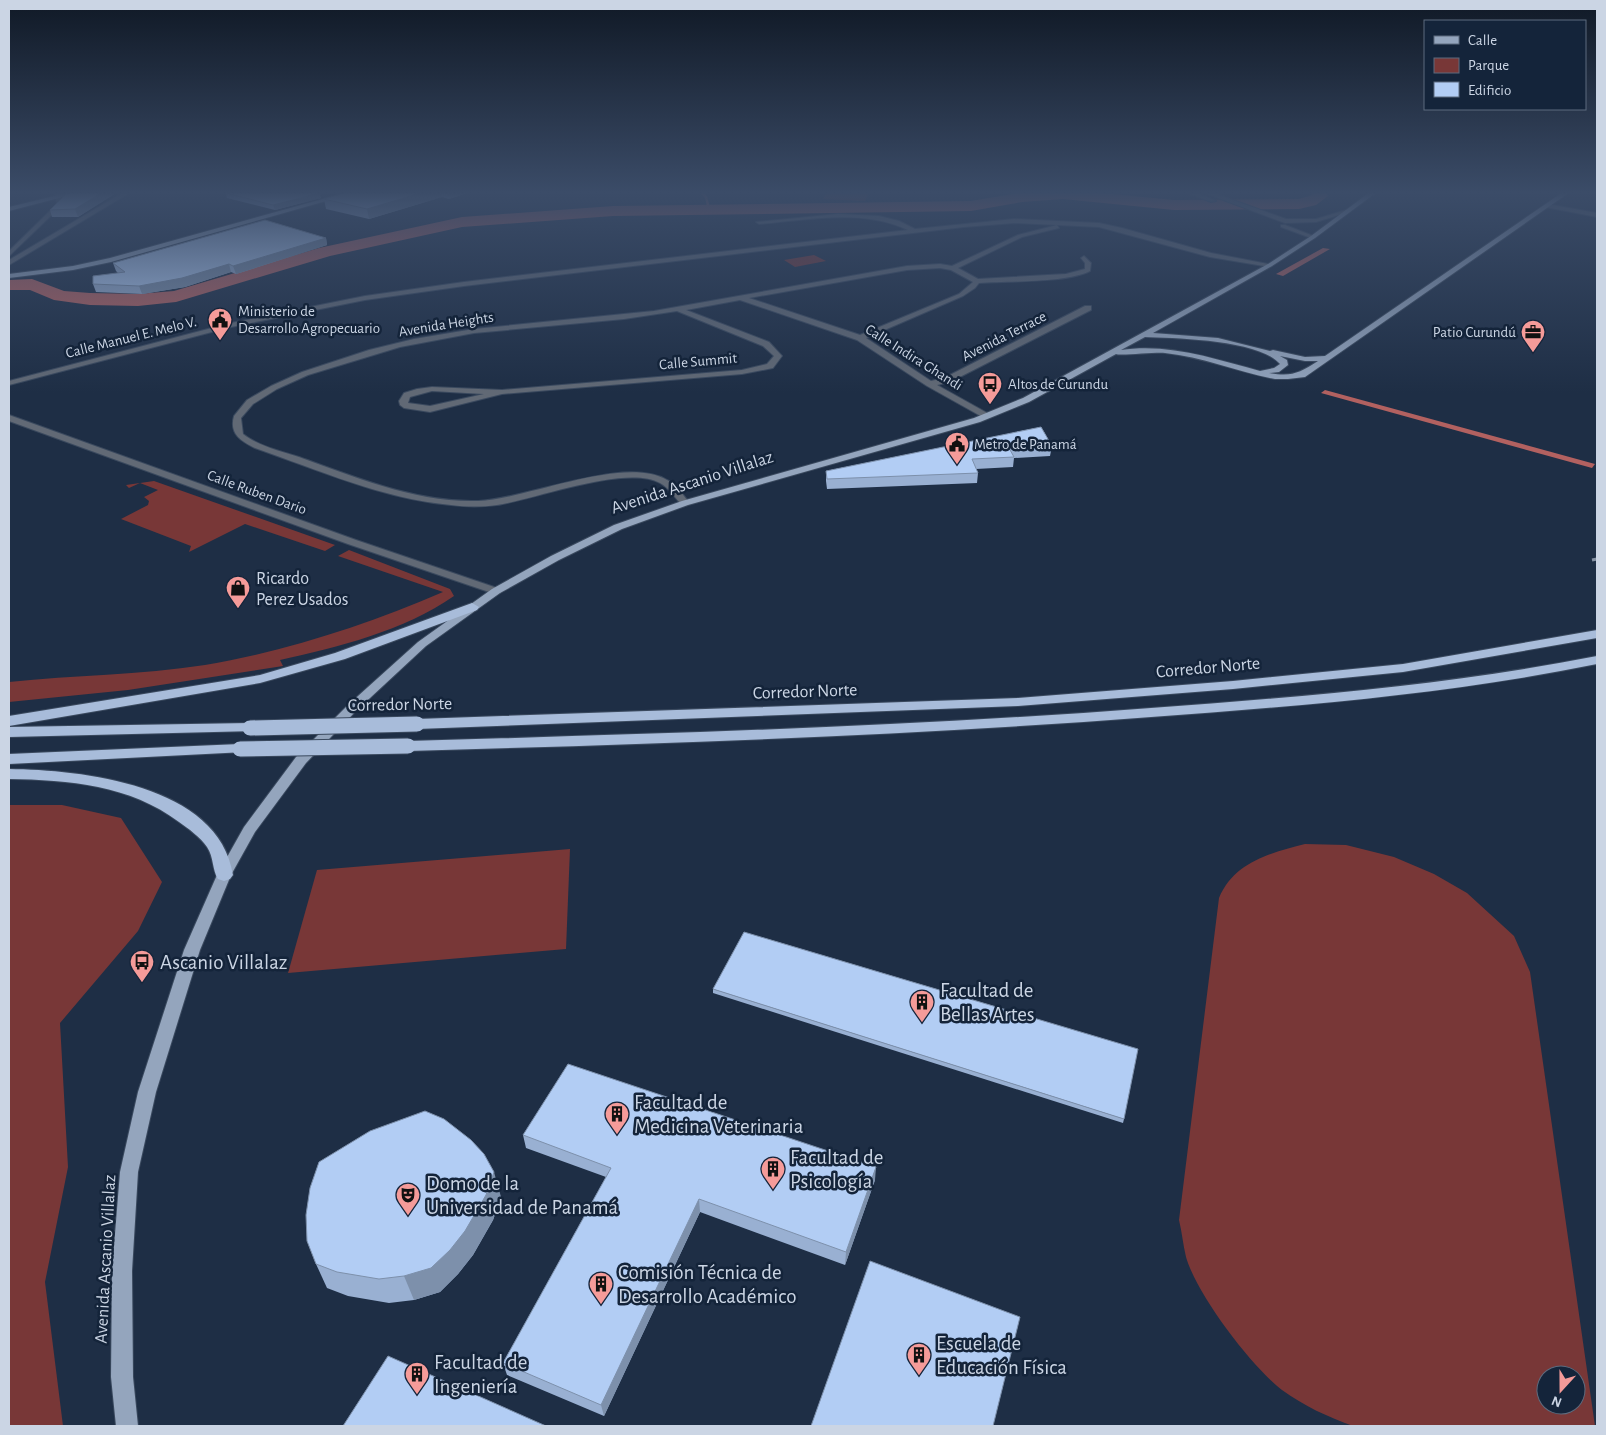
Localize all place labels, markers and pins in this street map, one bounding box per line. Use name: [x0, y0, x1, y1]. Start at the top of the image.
place label: Ministerio de Desarrollo Agropecuario: [238, 304, 380, 336]
public building icon: Ministerio de Desarrollo Agropecuario: [207, 307, 233, 341]
office icon: Patio Curundú: [1520, 319, 1546, 353]
place label: Patio Curundú: [1433, 325, 1516, 340]
bus stop icon: Altos de Curundu: [977, 371, 1003, 405]
place label: Altos de Curundu: [1008, 377, 1108, 392]
public building icon: Metro de Panamá: [944, 431, 970, 465]
place label: Metro de Panamá: [974, 437, 1077, 452]
place label: Ricardo Perez Usados: [256, 570, 348, 609]
shop icon: Ricardo Perez Usados: [225, 575, 251, 609]
bus stop icon: Ascanio Villalaz: [129, 949, 155, 983]
place label: Ascanio Villalaz: [160, 952, 288, 973]
place label: Facultad de Bellas Artes: [940, 980, 1035, 1025]
building icon: Facultad de Bellas Artes: [909, 989, 935, 1023]
place label: Facultad de Medicina Veterinaria: [634, 1092, 804, 1137]
building icon: Facultad de Medicina Veterinaria: [604, 1101, 630, 1135]
place label: Facultad de Psicología: [790, 1147, 883, 1192]
building icon: Facultad de Psicología: [760, 1156, 786, 1190]
place label: Domo de la Universidad de Panamá: [426, 1173, 618, 1218]
theatre icon: Domo de la Universidad de Panamá: [395, 1182, 421, 1216]
place label: Comisión Técnica de Desarrollo Académico: [618, 1262, 797, 1307]
building icon: Comisión Técnica de Desarrollo Académico: [588, 1271, 614, 1305]
place label: Escuela de Educación Física: [936, 1333, 1067, 1378]
building icon: Escuela de Educación Física: [906, 1342, 932, 1376]
place label: Facultad de Ingeniería: [434, 1352, 527, 1397]
building icon: Facultad de Ingeniería: [404, 1361, 430, 1395]

